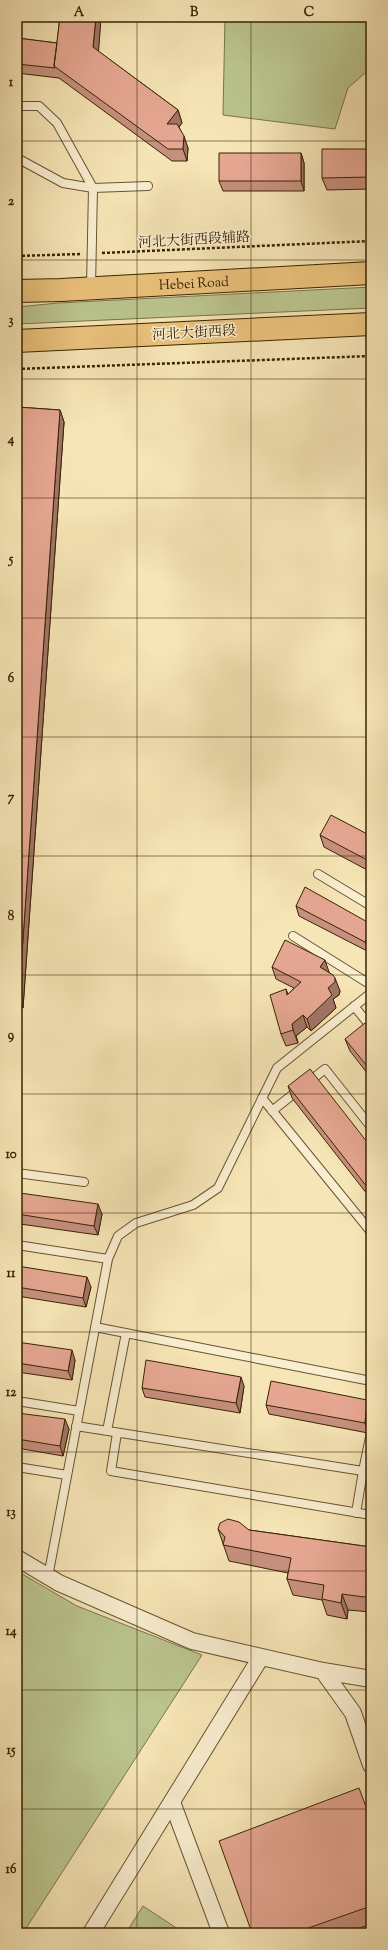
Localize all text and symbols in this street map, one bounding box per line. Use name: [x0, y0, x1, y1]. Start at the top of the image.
text: A: [74, 4, 85, 22]
text: B: [190, 4, 199, 22]
text: C: [304, 4, 314, 22]
text: 1: [9, 74, 14, 92]
text: 2: [8, 193, 15, 211]
street label: 河北大街西段辅路: [138, 228, 251, 254]
street label: Hebei Road: [158, 273, 230, 297]
text: 3: [8, 312, 14, 330]
street label: 河北大街西段: [152, 322, 237, 346]
text: 4: [7, 431, 15, 449]
text: 5: [8, 551, 14, 569]
text: 6: [8, 670, 15, 688]
text: 7: [8, 789, 15, 807]
text: 8: [8, 908, 15, 926]
text: 9: [8, 1027, 15, 1045]
text: 10: [5, 1146, 17, 1164]
text: 11: [7, 1265, 16, 1283]
text: 12: [6, 1384, 17, 1402]
text: 13: [6, 1504, 16, 1522]
text: 14: [6, 1623, 17, 1641]
text: 15: [7, 1742, 16, 1760]
text: 16: [6, 1861, 17, 1879]

